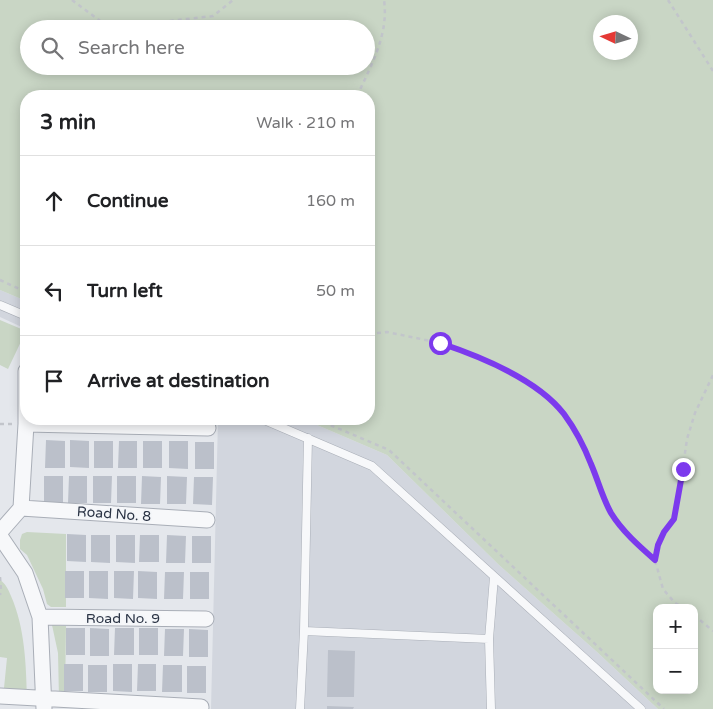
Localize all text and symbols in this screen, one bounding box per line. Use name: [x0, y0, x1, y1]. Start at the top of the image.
north arrow: [593, 15, 638, 60]
search box: [20, 20, 375, 75]
icon: search: [38, 34, 66, 62]
text: Search here: [78, 37, 185, 59]
text: 3 min: [40, 110, 96, 135]
text: Walk · 210 m: [256, 113, 355, 133]
icon: ahead: [40, 187, 68, 215]
text: Continue: [87, 190, 169, 212]
text: 160 m: [306, 191, 355, 211]
icon: left: [40, 277, 68, 305]
text: Turn left: [87, 280, 163, 302]
text: 50 m: [316, 281, 355, 301]
route start: [429, 332, 452, 355]
icon: arrive: [40, 367, 68, 395]
text: Arrive at destination: [87, 370, 270, 392]
route end: [672, 458, 695, 481]
street label: Road No. 8: [76, 503, 152, 525]
map controls: [653, 604, 698, 694]
button: +: [653, 604, 698, 649]
street label: Road No. 9: [86, 610, 160, 627]
button: −: [653, 649, 698, 694]

